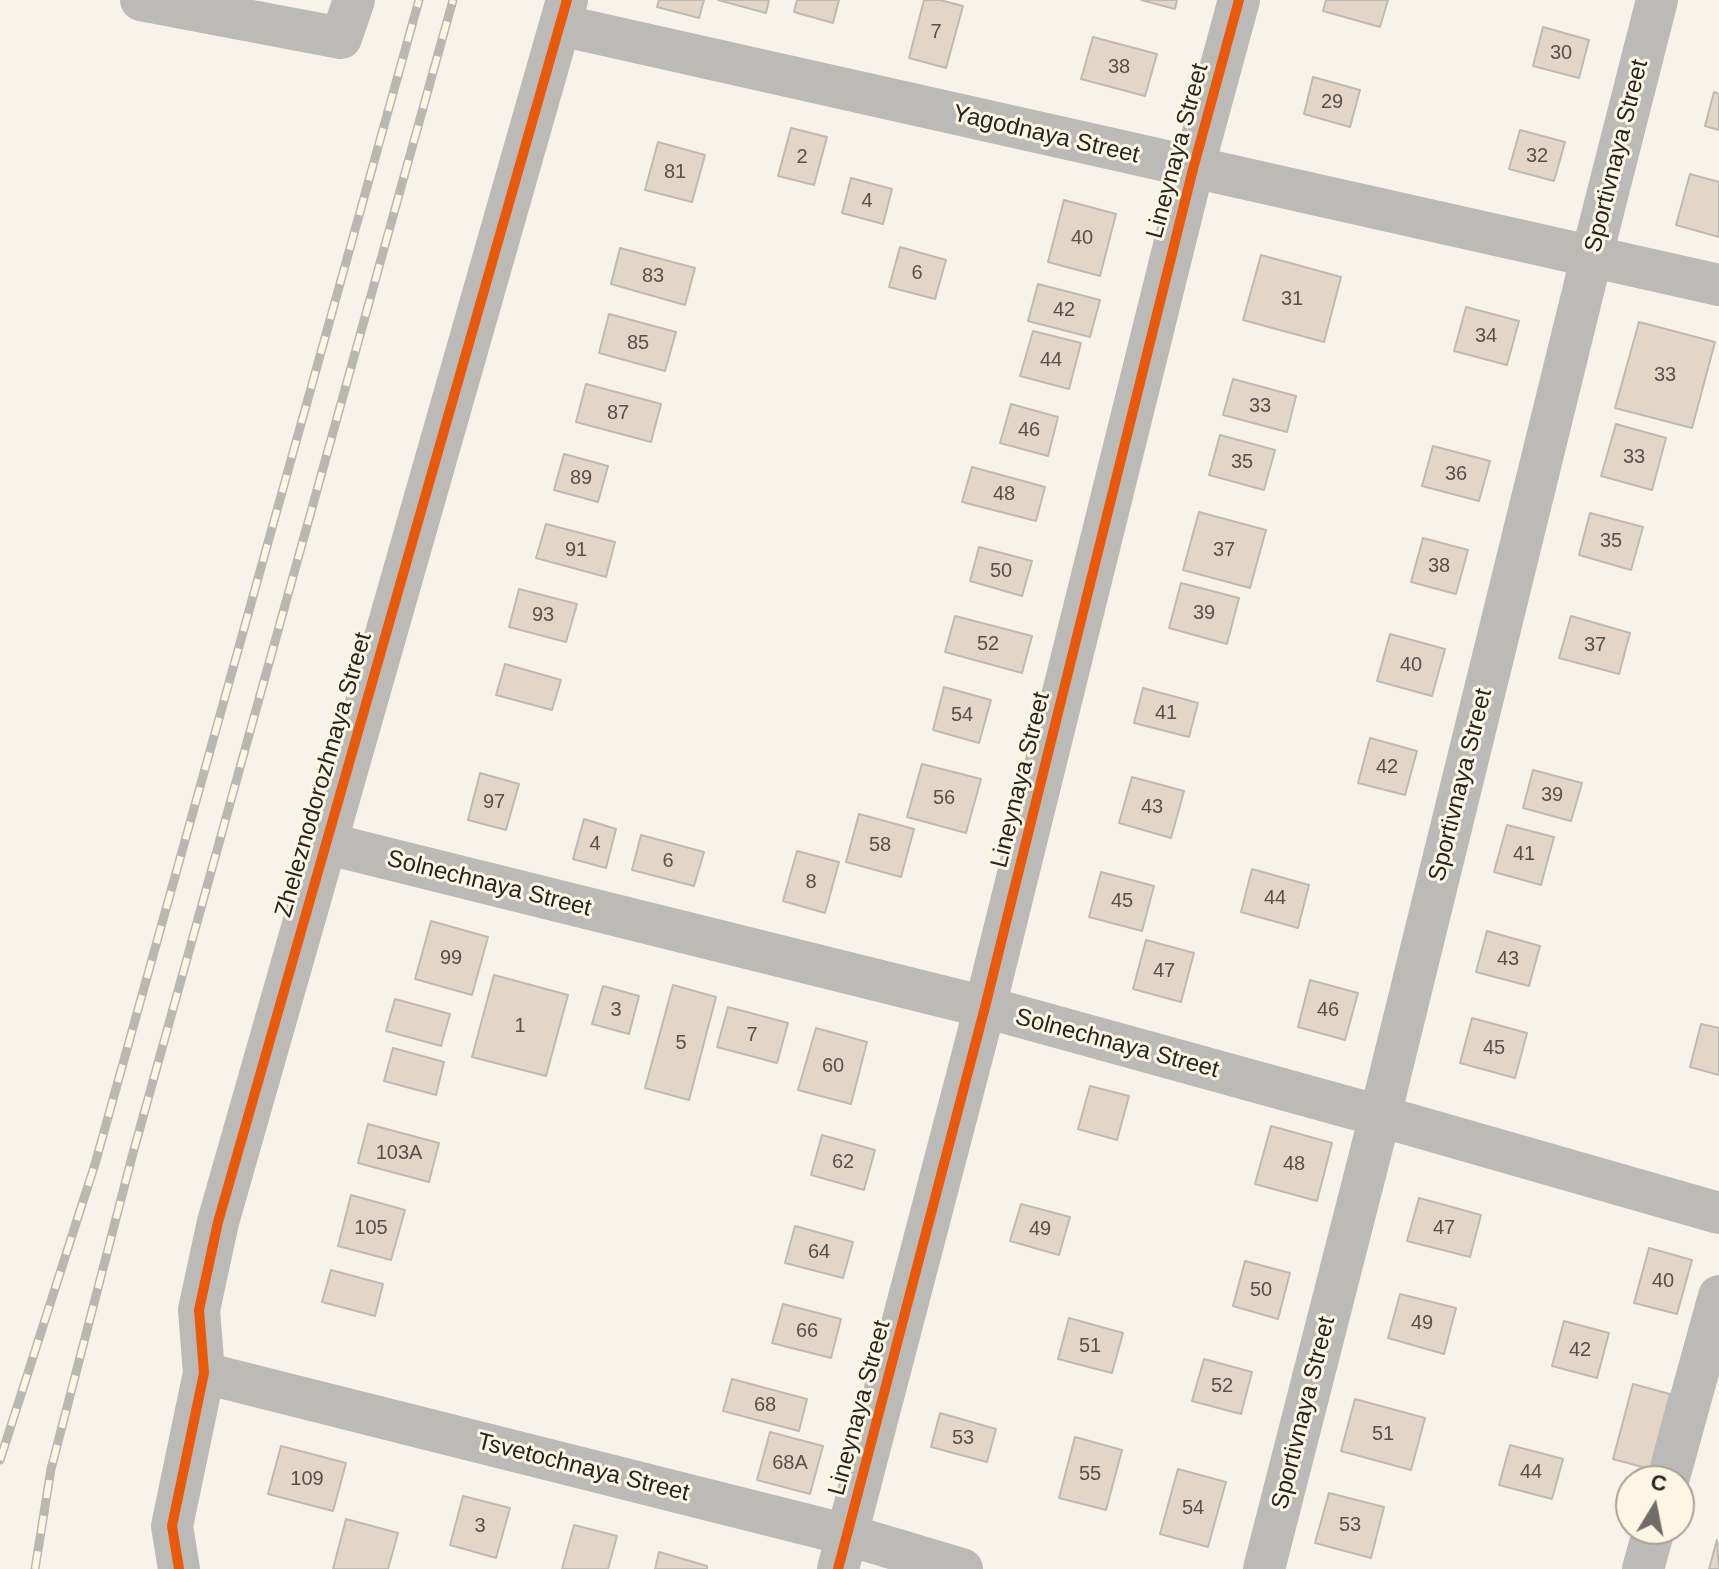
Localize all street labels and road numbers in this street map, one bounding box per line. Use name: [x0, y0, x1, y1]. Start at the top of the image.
street label: Sportivnaya Street: [1579, 57, 1655, 255]
street label: Lineynaya Street: [1141, 60, 1215, 242]
street label: Yagodnaya Street: [950, 100, 1142, 170]
street label: Zheleznodorozhnaya Street: [270, 629, 378, 921]
street label: Sportivnaya Street: [1423, 686, 1499, 884]
street label: Lineynaya Street: [985, 689, 1057, 871]
street label: Solnechnaya Street: [384, 845, 594, 923]
street label: Solnechnaya Street: [1012, 1003, 1222, 1085]
street label: Sportivnaya Street: [1266, 1314, 1342, 1512]
street label: Lineynaya Street: [823, 1317, 897, 1499]
street label: Tsvetochnaya Street: [474, 1428, 692, 1508]

